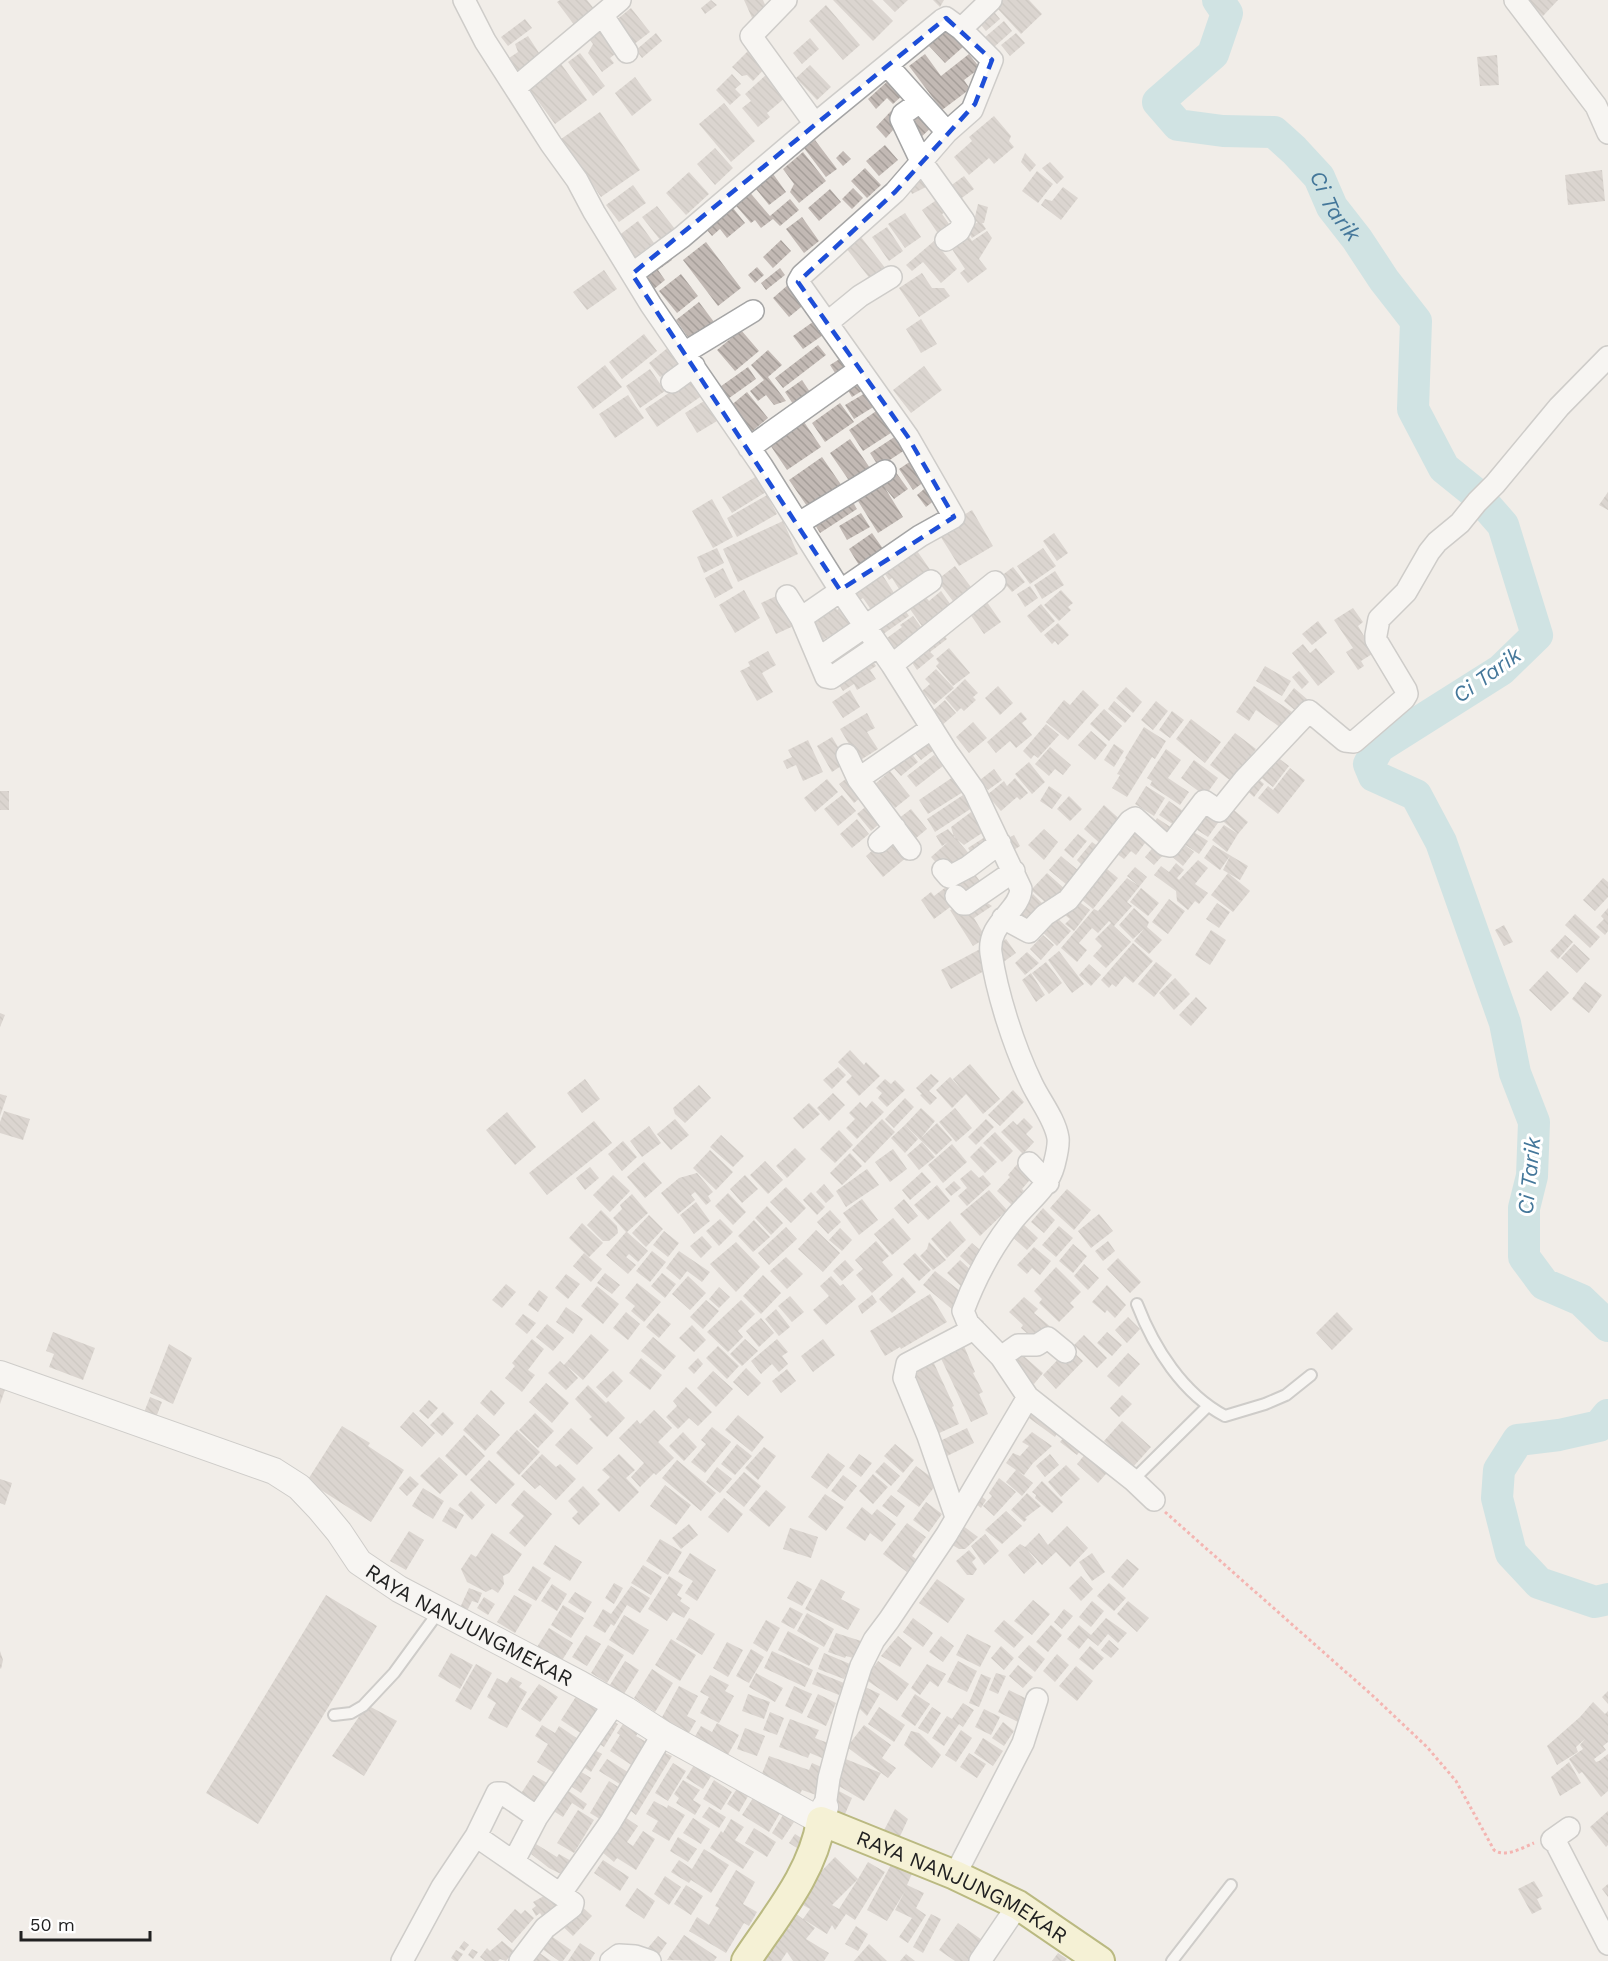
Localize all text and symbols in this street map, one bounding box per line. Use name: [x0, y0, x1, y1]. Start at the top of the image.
water label: Ci Tarik: [1305, 167, 1367, 247]
water label: Ci Tarik: [1448, 641, 1527, 708]
water label: Ci Tarik: [1512, 1135, 1546, 1216]
street label: RAYA NANJUNGMEKAR: [361, 1558, 578, 1691]
street label: RAYA NANJUNGMEKAR: [853, 1824, 1073, 1948]
scale bar: [21, 1904, 150, 1942]
text: 50 m: [30, 1914, 75, 1935]

